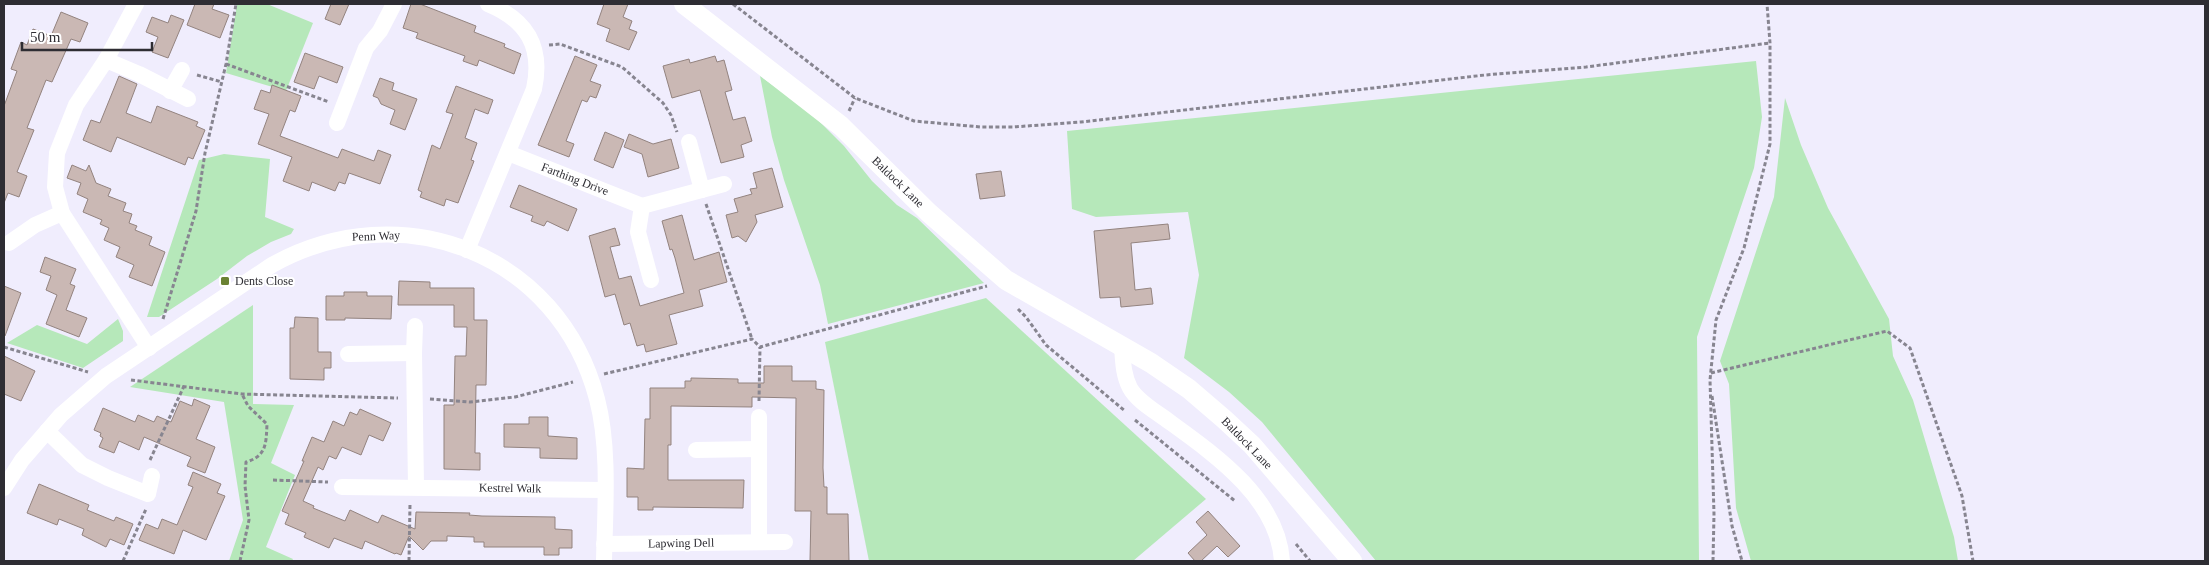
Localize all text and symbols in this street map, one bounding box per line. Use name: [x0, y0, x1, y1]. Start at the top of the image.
scale bar: [22, 20, 152, 52]
text: 50 m: [30, 29, 61, 45]
street label: Baldock Lane: [869, 154, 927, 210]
street label: Farthing Drive: [539, 160, 611, 198]
street label: Penn Way: [352, 228, 400, 244]
place label: Dents Close: [235, 274, 293, 288]
marker: Dents Close: [219, 275, 231, 287]
street label: Baldock Lane: [1219, 414, 1275, 472]
street label: Kestrel Walk: [479, 480, 541, 496]
street label: Lapwing Dell: [648, 535, 715, 551]

